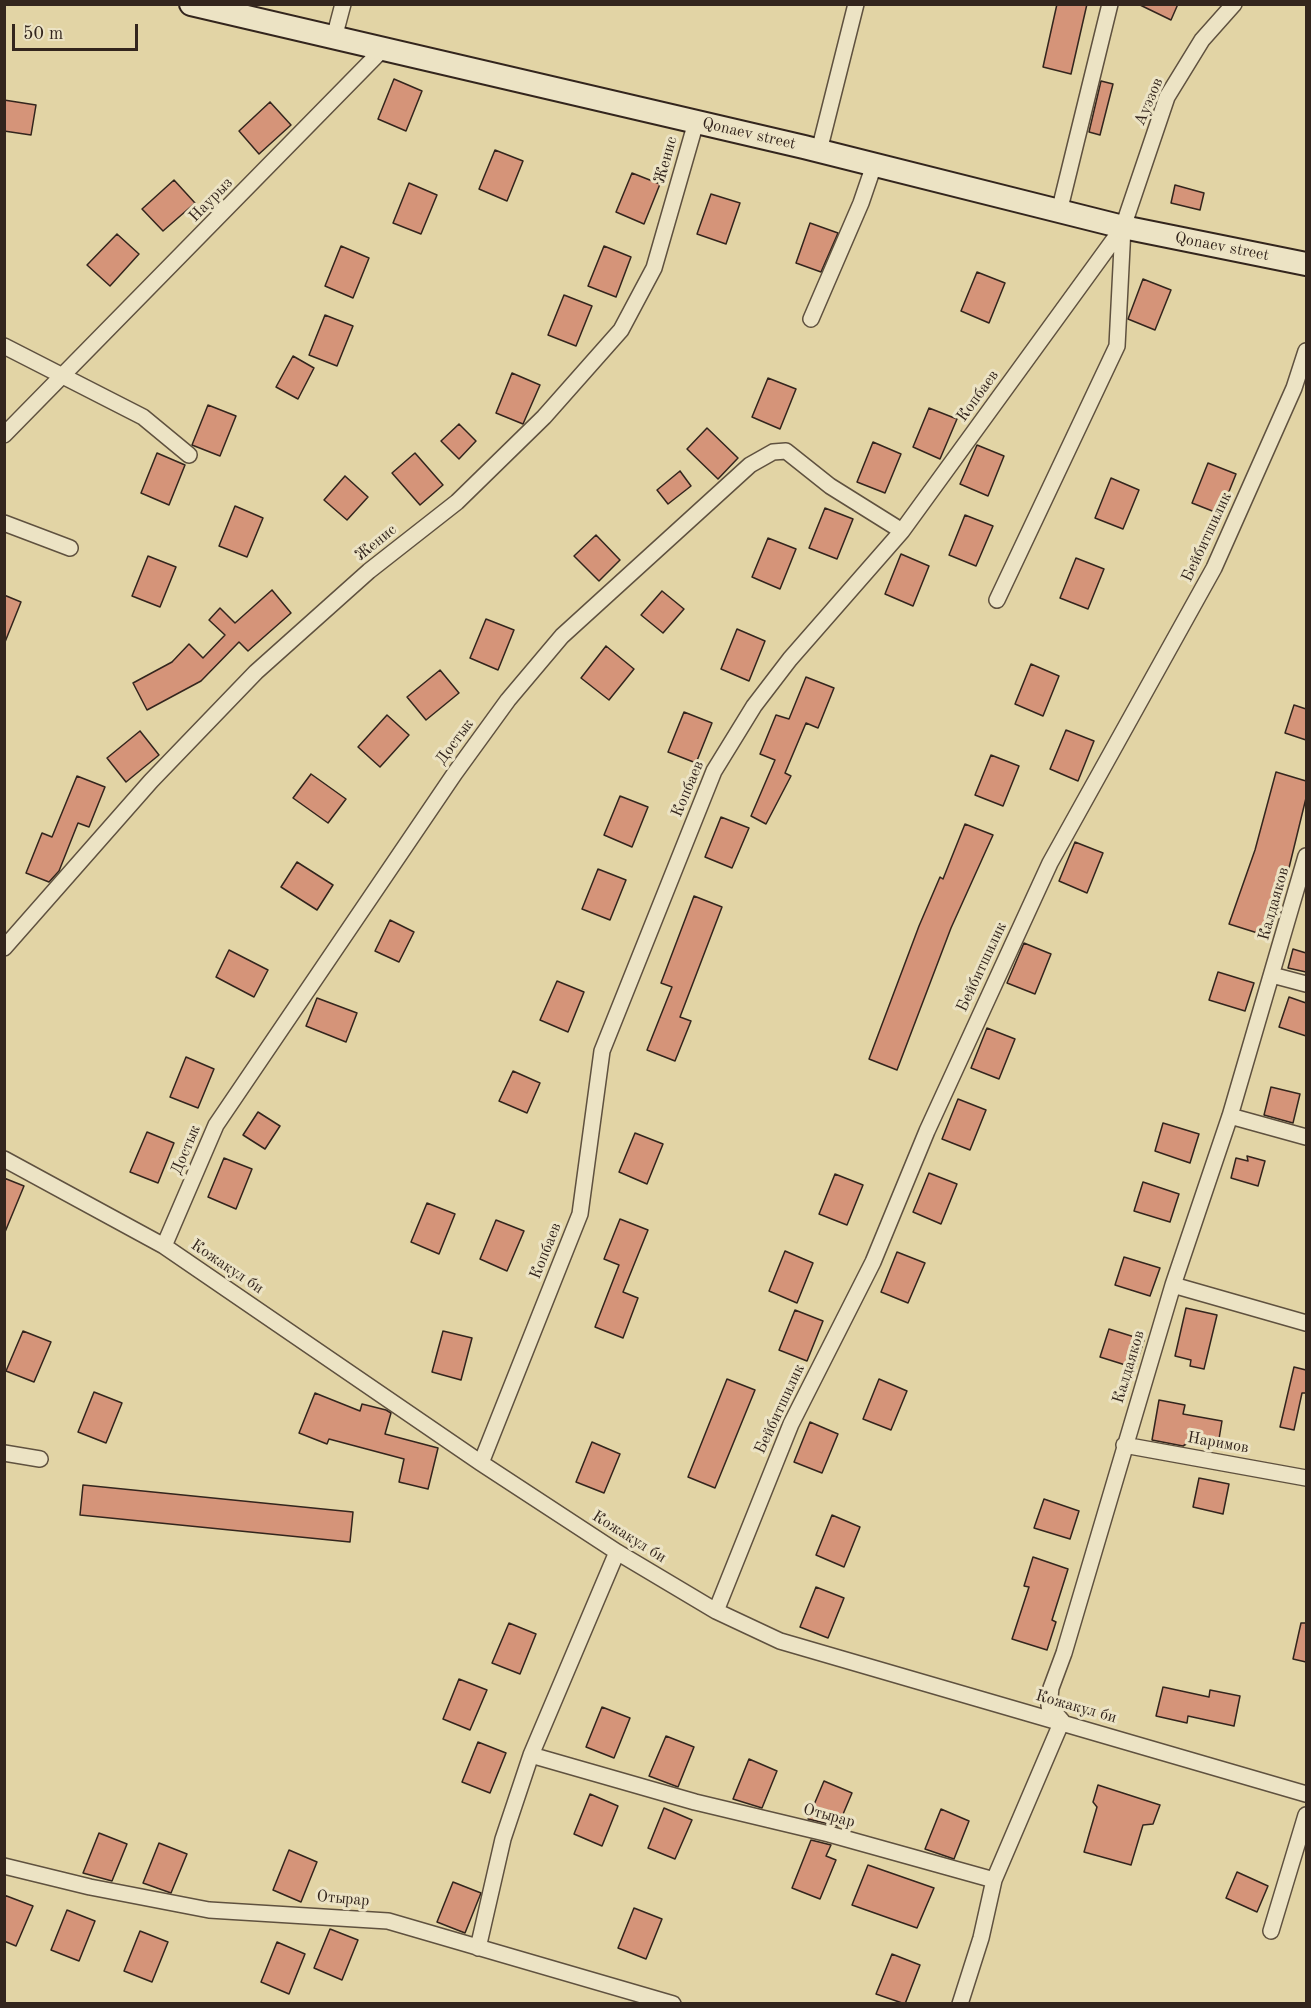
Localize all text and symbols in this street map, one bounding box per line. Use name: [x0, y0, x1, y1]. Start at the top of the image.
scale bar: [15, 12, 141, 50]
text: 50 m: [23, 25, 63, 43]
street label: Ауэзов: [1130, 75, 1168, 129]
street label: Qonaev street: [700, 114, 798, 154]
street label: Женис: [650, 134, 682, 186]
street label: Наурыз: [185, 174, 237, 226]
street label: Qonaev street: [1173, 228, 1271, 266]
street label: Копбаев: [953, 366, 1003, 426]
street label: Бейбитшилик: [1178, 489, 1236, 585]
street label: Женис: [351, 520, 401, 566]
street label: Достык: [432, 715, 478, 769]
street label: Копбаев: [668, 758, 708, 820]
street label: Калдаяков: [1254, 865, 1294, 943]
street label: Бейбитшилик: [953, 919, 1011, 1015]
street label: Достык: [167, 1122, 205, 1178]
street label: Копбаев: [526, 1220, 566, 1282]
street label: Кожакул би: [187, 1236, 267, 1298]
street label: Калдаяков: [1109, 1328, 1149, 1406]
street label: Бейбитшилик: [751, 1361, 809, 1457]
street label: Наримов: [1186, 1428, 1250, 1458]
street label: Кожакул би: [588, 1507, 670, 1567]
street label: Кожакул би: [1033, 1686, 1119, 1728]
street label: Отырар: [801, 1800, 857, 1832]
street label: Отырар: [316, 1887, 370, 1911]

